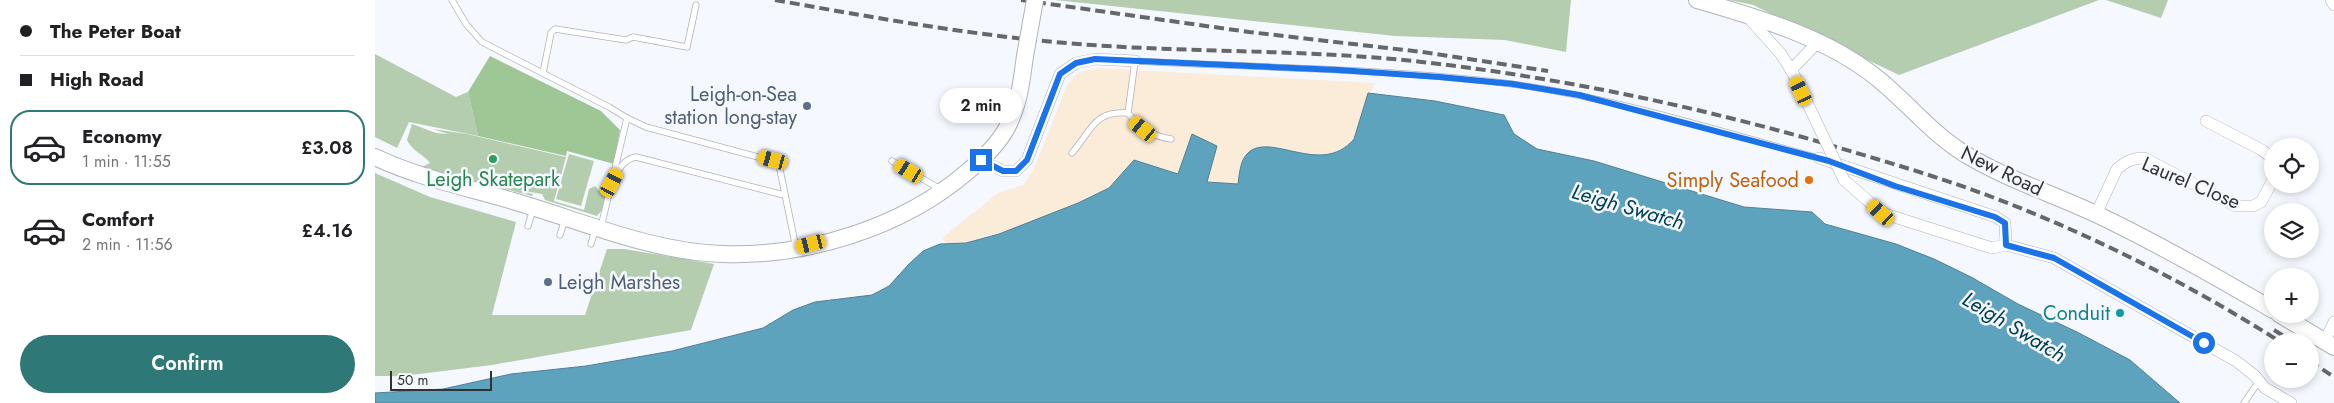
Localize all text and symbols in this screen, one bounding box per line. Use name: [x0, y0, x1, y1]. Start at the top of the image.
text: The Peter Boat: [50, 18, 181, 45]
text: High Road: [50, 66, 144, 93]
car: [1787, 74, 1814, 108]
place label: Leigh-on-Sea station long-stay: [664, 80, 797, 132]
callout: 2 min: [940, 88, 1022, 122]
text: 2 min: [960, 94, 1002, 117]
marker: Leigh-on-Sea station long-stay: [801, 100, 813, 112]
car: [1126, 114, 1159, 144]
text: Economy: [82, 123, 162, 150]
icon: car: [22, 125, 67, 170]
text: £3.08: [301, 134, 353, 161]
map controls: [2264, 138, 2319, 388]
button: locate: [2264, 138, 2319, 193]
street label: New Road: [1956, 139, 2048, 203]
car: [756, 149, 789, 171]
route end: [970, 149, 992, 171]
street label: Laurel Close: [2137, 149, 2245, 217]
text: 1 min · 11:55: [82, 150, 171, 173]
marker: Leigh Skatepark: [487, 153, 499, 165]
car: [892, 157, 925, 185]
place label: Leigh Skatepark: [426, 165, 560, 194]
car: [598, 166, 625, 200]
place label: Simply Seafood: [1667, 166, 1799, 195]
marker: Simply Seafood: [1803, 174, 1815, 186]
water label: Leigh Swatch: [1568, 177, 1688, 237]
car: [1864, 197, 1897, 229]
button: layers: [2264, 203, 2319, 258]
text: Comfort: [82, 206, 154, 233]
icon: car: [22, 208, 67, 253]
text: £4.16: [302, 217, 353, 244]
text: 2 min · 11:56: [82, 233, 173, 256]
car: [794, 233, 827, 255]
place label: Leigh Marshes: [558, 268, 680, 297]
button: +: [2264, 268, 2319, 323]
marker: Leigh Marshes: [542, 276, 554, 288]
water label: Leigh Swatch: [1957, 284, 2071, 370]
place label: Conduit: [2043, 299, 2110, 328]
marker: Conduit: [2114, 307, 2126, 319]
route start: [2193, 332, 2215, 354]
button: −: [2264, 333, 2319, 388]
button: Confirm: [20, 335, 355, 393]
scale bar: [390, 368, 493, 391]
text: 50 m: [397, 370, 428, 390]

